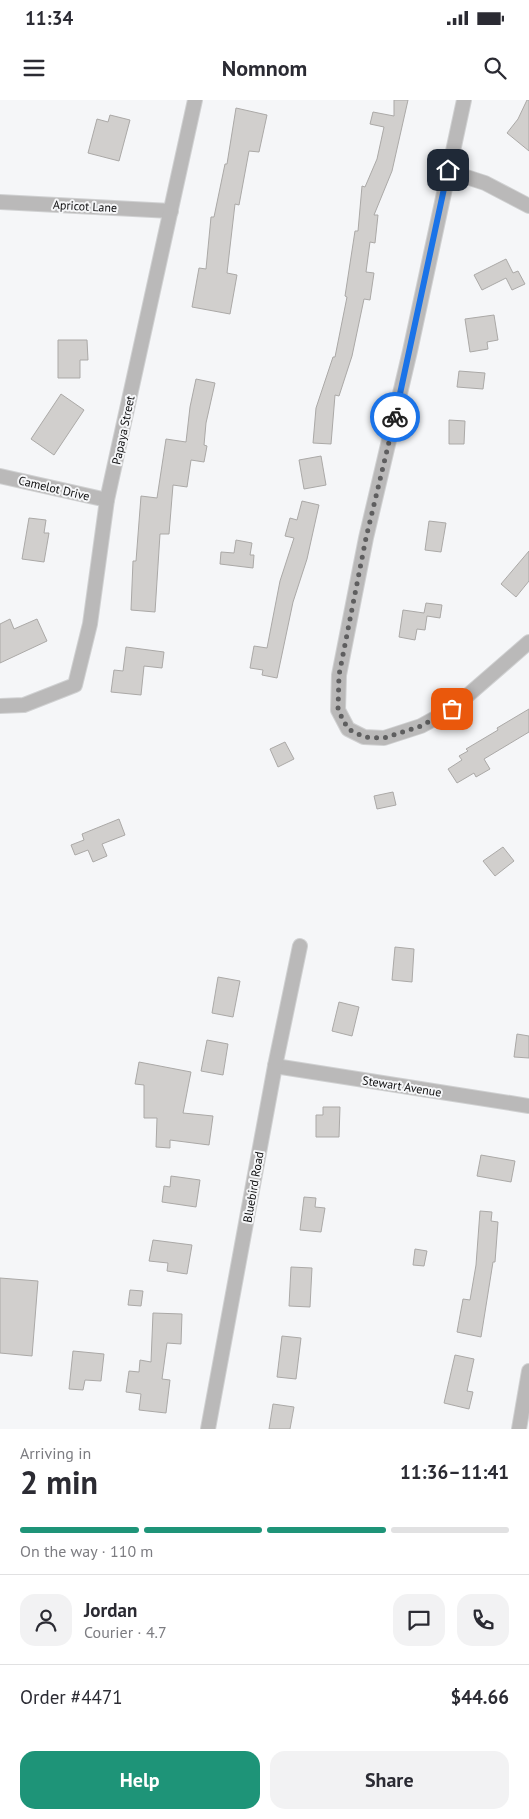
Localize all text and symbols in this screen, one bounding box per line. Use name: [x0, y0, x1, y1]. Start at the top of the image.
text: 11:34: [25, 6, 73, 30]
icon: menu: [20, 54, 48, 82]
text: Nomnom: [222, 54, 307, 82]
icon: search: [481, 54, 509, 82]
pin: [427, 149, 469, 191]
icon: home: [434, 156, 462, 184]
street label: Apricot Lane: [53, 197, 117, 215]
courier: [370, 392, 420, 442]
street label: Papaya Street: [108, 394, 138, 466]
icon: bike: [381, 403, 409, 431]
street label: Camelot Drive: [17, 473, 91, 503]
pin: [431, 688, 473, 730]
icon: bag: [438, 695, 466, 723]
street label: Stewart Avenue: [361, 1072, 443, 1100]
street label: Bluebird Road: [239, 1150, 267, 1224]
text: Arriving in: [20, 1443, 91, 1463]
text: 11:36–11:41: [400, 1460, 509, 1484]
text: 2 min: [20, 1461, 98, 1503]
text: On the way · 110 m: [20, 1541, 153, 1561]
button: person: [20, 1594, 72, 1646]
button: chat: [393, 1594, 445, 1646]
button: phone: [457, 1594, 509, 1646]
text: Jordan: [84, 1598, 137, 1622]
text: Courier · 4.7: [84, 1622, 167, 1642]
text: Order #4471: [20, 1685, 123, 1709]
text: $44.66: [450, 1685, 509, 1709]
button: Help: [20, 1751, 260, 1809]
button: Share: [270, 1751, 509, 1809]

